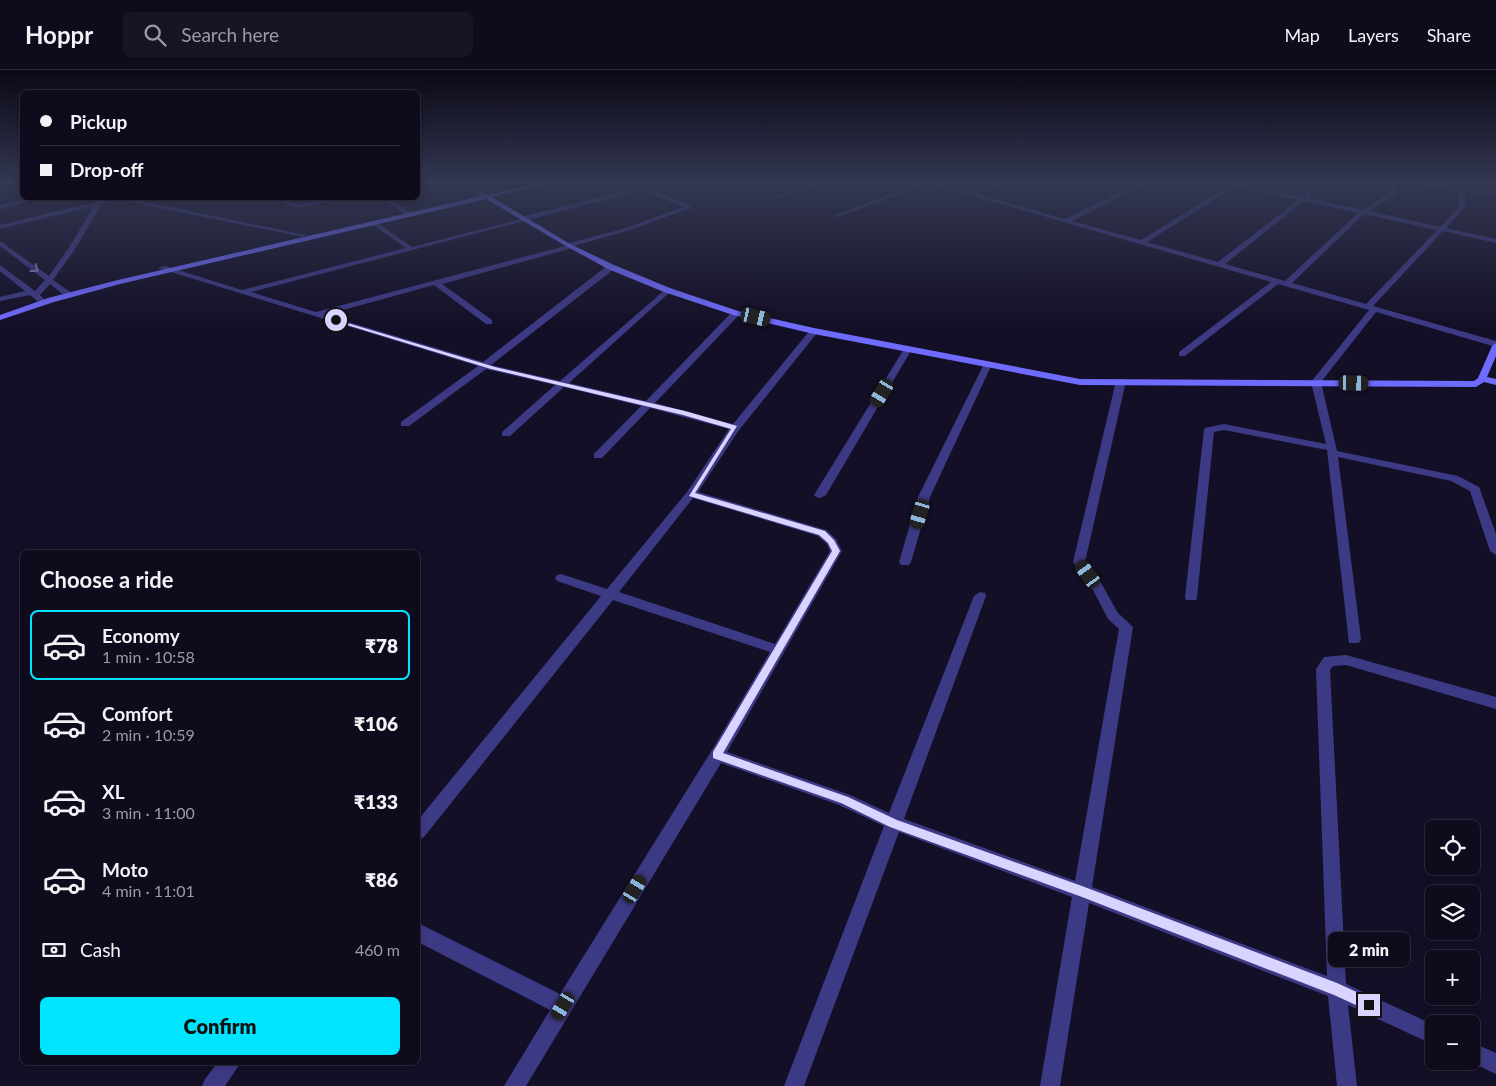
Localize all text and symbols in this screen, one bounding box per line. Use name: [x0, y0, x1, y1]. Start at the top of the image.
search box: [123, 12, 473, 57]
text: Hoppr: [25, 20, 93, 49]
icon: search: [141, 21, 169, 49]
text: Search here: [181, 23, 279, 46]
text: Map: [1284, 24, 1320, 46]
text: Layers: [1348, 24, 1399, 46]
text: Share: [1427, 24, 1471, 46]
text: Pickup: [70, 110, 127, 133]
text: Drop-off: [70, 158, 144, 181]
one-way arrow: [29, 263, 39, 272]
car: [739, 306, 772, 328]
route start: [325, 309, 347, 331]
car: [1338, 375, 1369, 391]
car: [867, 376, 896, 410]
car: [908, 497, 931, 531]
car: [1073, 557, 1102, 591]
text: Choose a ride: [40, 566, 174, 593]
icon: car: [42, 623, 87, 668]
text: Economy: [102, 624, 180, 647]
text: ₹78: [365, 634, 398, 657]
text: 1 min · 10:58: [102, 647, 195, 666]
icon: car: [42, 701, 87, 746]
text: Comfort: [102, 702, 173, 725]
text: ₹106: [354, 712, 398, 735]
text: 2 min · 10:59: [102, 725, 195, 744]
icon: car: [42, 779, 87, 824]
text: XL: [102, 780, 125, 803]
text: ₹133: [354, 790, 398, 813]
text: 3 min · 11:00: [102, 803, 195, 822]
map controls: [1425, 820, 1480, 1070]
button: locate: [1425, 820, 1480, 875]
icon: car: [42, 857, 87, 902]
text: Moto: [102, 858, 148, 881]
text: ₹86: [365, 868, 398, 891]
car: [620, 872, 649, 906]
text: 4 min · 11:01: [102, 881, 195, 900]
button: layers: [1425, 885, 1480, 940]
callout: 2 min: [1328, 932, 1410, 968]
icon: cash: [40, 936, 68, 964]
text: Cash: [80, 938, 121, 961]
text: 460 m: [355, 940, 400, 959]
text: 2 min: [1349, 940, 1389, 959]
button: +: [1425, 950, 1480, 1005]
car: [548, 989, 577, 1023]
route end: [1358, 994, 1380, 1016]
button: Confirm: [40, 997, 400, 1055]
button: −: [1425, 1015, 1480, 1070]

